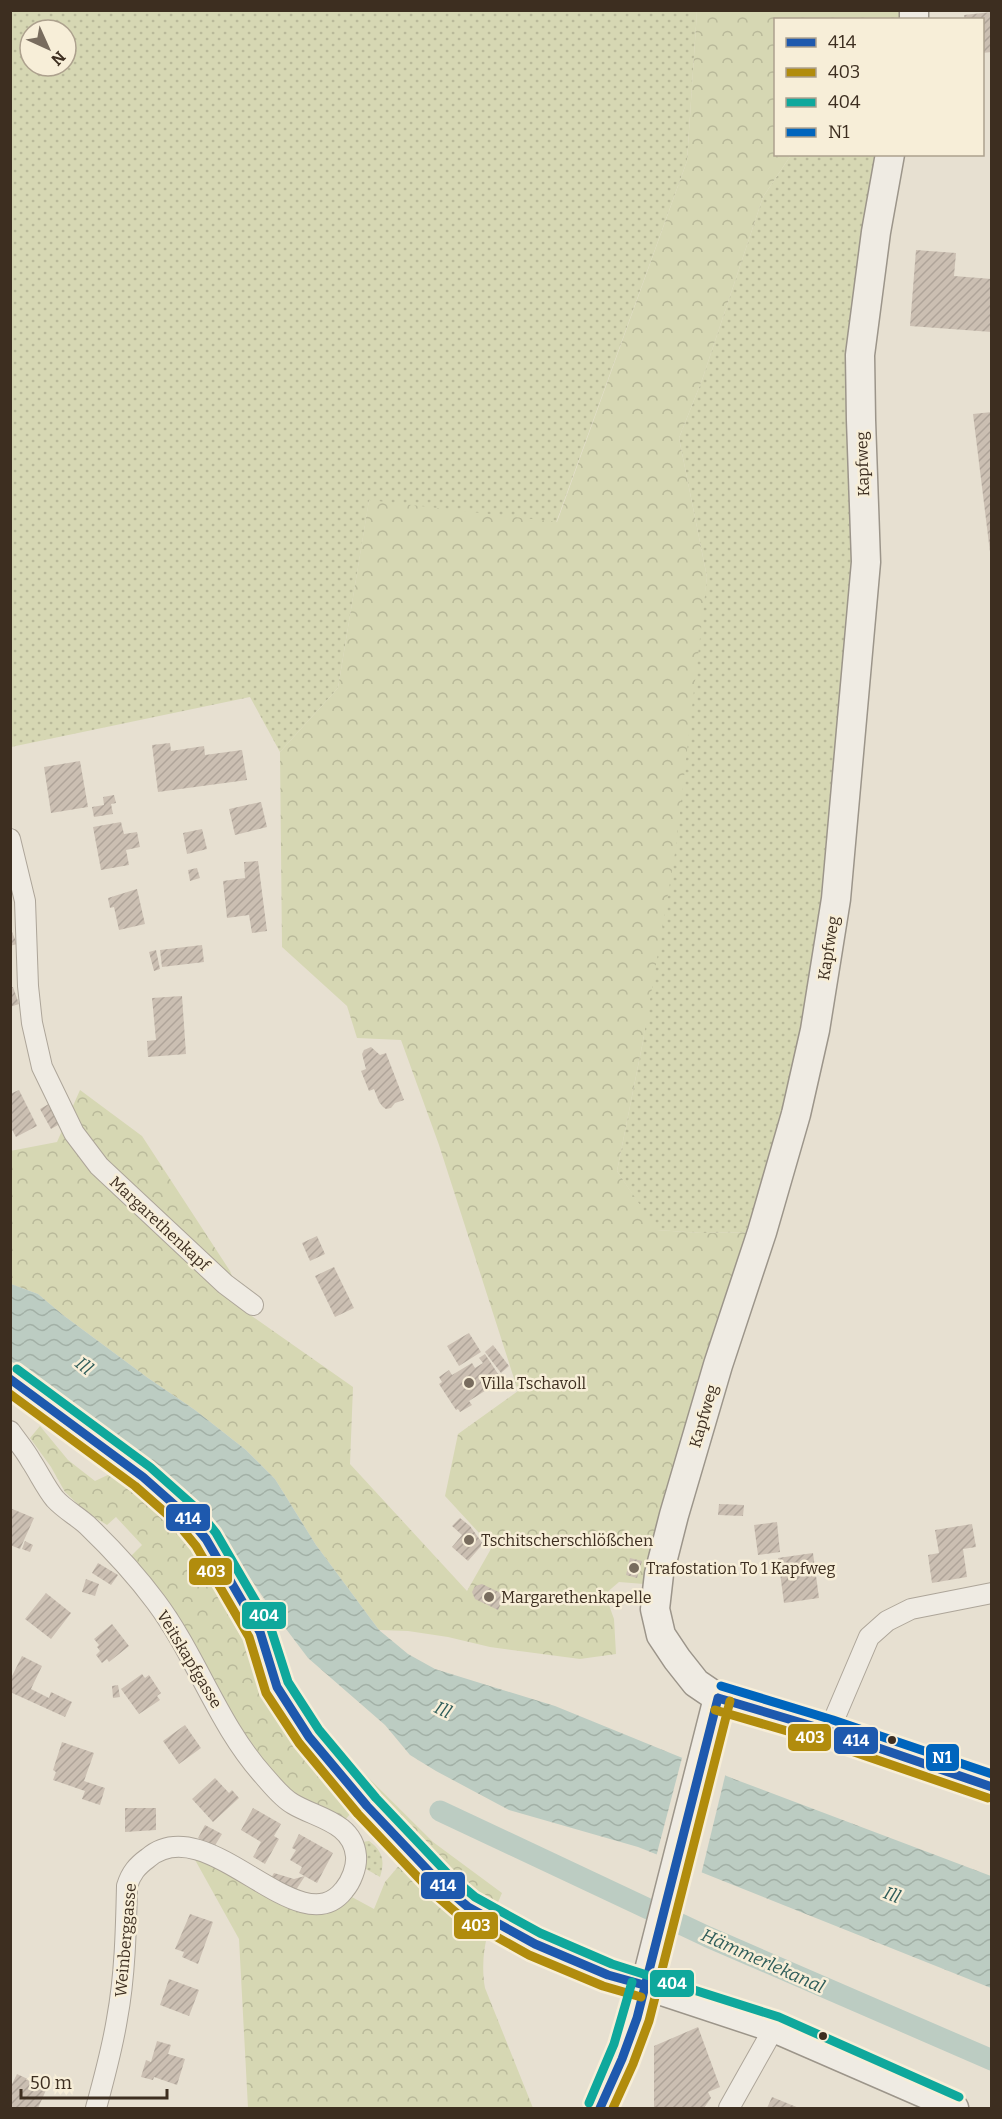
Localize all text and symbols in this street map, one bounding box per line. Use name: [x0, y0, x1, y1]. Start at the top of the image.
north arrow: [18, 18, 78, 78]
legend: [774, 18, 984, 156]
text: 414: [828, 31, 857, 53]
text: N: [47, 47, 69, 69]
text: 403: [828, 61, 860, 83]
text: 404: [828, 91, 861, 113]
text: N1: [828, 121, 850, 143]
street label: Kapfweg: [852, 431, 873, 497]
street label: Kapfweg: [814, 915, 843, 982]
street label: Margarethenkapf: [106, 1172, 214, 1275]
water label: Ill: [71, 1352, 97, 1380]
place label: Villa Tschavoll: [481, 1374, 587, 1393]
marker: Villa Tschavoll: [462, 1376, 476, 1390]
street label: Kapfweg: [685, 1382, 722, 1450]
line badge: 414: [165, 1503, 211, 1532]
text: 414: [175, 1509, 201, 1528]
place label: Tschitscherschlößchen: [481, 1531, 653, 1550]
marker: Tschitscherschlößchen: [462, 1533, 476, 1547]
line badge: 403: [188, 1557, 233, 1586]
place label: Trafostation To 1 Kapfweg: [646, 1559, 836, 1578]
marker: Trafostation To 1 Kapfweg: [627, 1561, 641, 1575]
text: 403: [196, 1562, 226, 1581]
place label: Margarethenkapelle: [501, 1588, 652, 1607]
marker: Margarethenkapelle: [482, 1590, 496, 1604]
line badge: 404: [241, 1601, 287, 1630]
text: 404: [249, 1606, 279, 1625]
street label: Veitskapfgasse: [153, 1607, 226, 1712]
water label: Ill: [431, 1697, 455, 1723]
line badge: 403: [787, 1723, 832, 1752]
line badge: 414: [833, 1726, 879, 1755]
text: 403: [795, 1728, 825, 1747]
text: 414: [843, 1731, 869, 1750]
unlabelled marker: [886, 1734, 898, 1746]
line badge: N1: [925, 1743, 960, 1772]
text: N1: [932, 1748, 952, 1767]
line badge: 414: [420, 1871, 466, 1900]
text: 414: [430, 1876, 456, 1895]
street label: Weinberggasse: [111, 1882, 140, 1998]
water label: Ill: [880, 1882, 904, 1908]
line badge: 403: [453, 1911, 499, 1940]
text: 403: [461, 1916, 491, 1935]
water label: Hämmerlekanal: [698, 1924, 828, 1998]
line badge: 404: [649, 1969, 695, 1998]
text: 404: [657, 1974, 687, 1993]
unlabelled marker: [817, 2030, 829, 2042]
scale bar: [21, 2062, 166, 2100]
text: 50 m: [30, 2072, 72, 2094]

